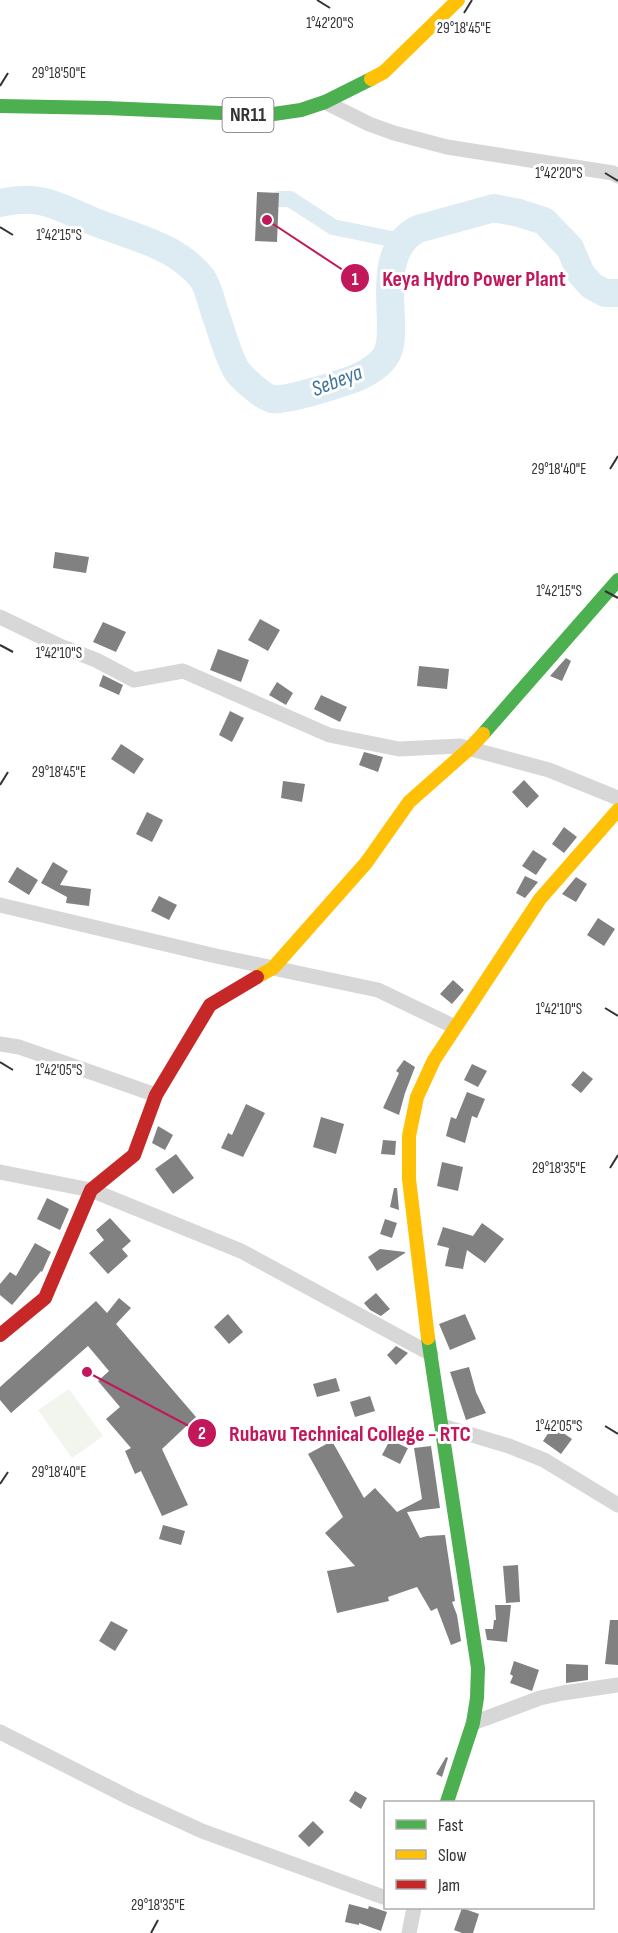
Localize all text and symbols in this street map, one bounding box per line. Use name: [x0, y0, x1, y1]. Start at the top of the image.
text: 1°42'20"S: [306, 14, 354, 33]
text: 29°18'45"E: [437, 19, 491, 38]
text: 29°18'50"E: [32, 64, 86, 83]
road number: NR11: [222, 98, 274, 132]
text: 1°42'20"S: [535, 164, 583, 183]
text: 1°42'15"S: [36, 226, 82, 245]
callout: Keya Hydro Power Plant: [340, 258, 577, 298]
text: Keya Hydro Power Plant: [382, 266, 566, 293]
text: 1: [351, 269, 359, 290]
water label: Sebeya: [308, 359, 366, 403]
text: 29°18'40"E: [532, 460, 586, 479]
text: 1°42'15"S: [536, 582, 582, 601]
text: 1°42'10"S: [36, 644, 82, 663]
text: 29°18'45"E: [32, 763, 86, 782]
text: 1°42'10"S: [536, 1000, 582, 1019]
text: 1°42'05"S: [35, 1061, 83, 1080]
text: 29°18'35"E: [532, 1159, 586, 1178]
callout: Rubavu Technical College - RTC: [187, 1413, 483, 1453]
text: 1°42'05"S: [535, 1417, 583, 1436]
text: Rubavu Technical College - RTC: [229, 1421, 471, 1448]
text: 2: [198, 1423, 206, 1444]
text: 29°18'40"E: [32, 1463, 86, 1482]
legend: [384, 1801, 594, 1909]
text: Fast: [438, 1815, 464, 1836]
text: Slow: [438, 1845, 467, 1866]
text: Jam: [437, 1875, 460, 1896]
text: 29°18'35"E: [131, 1896, 185, 1915]

